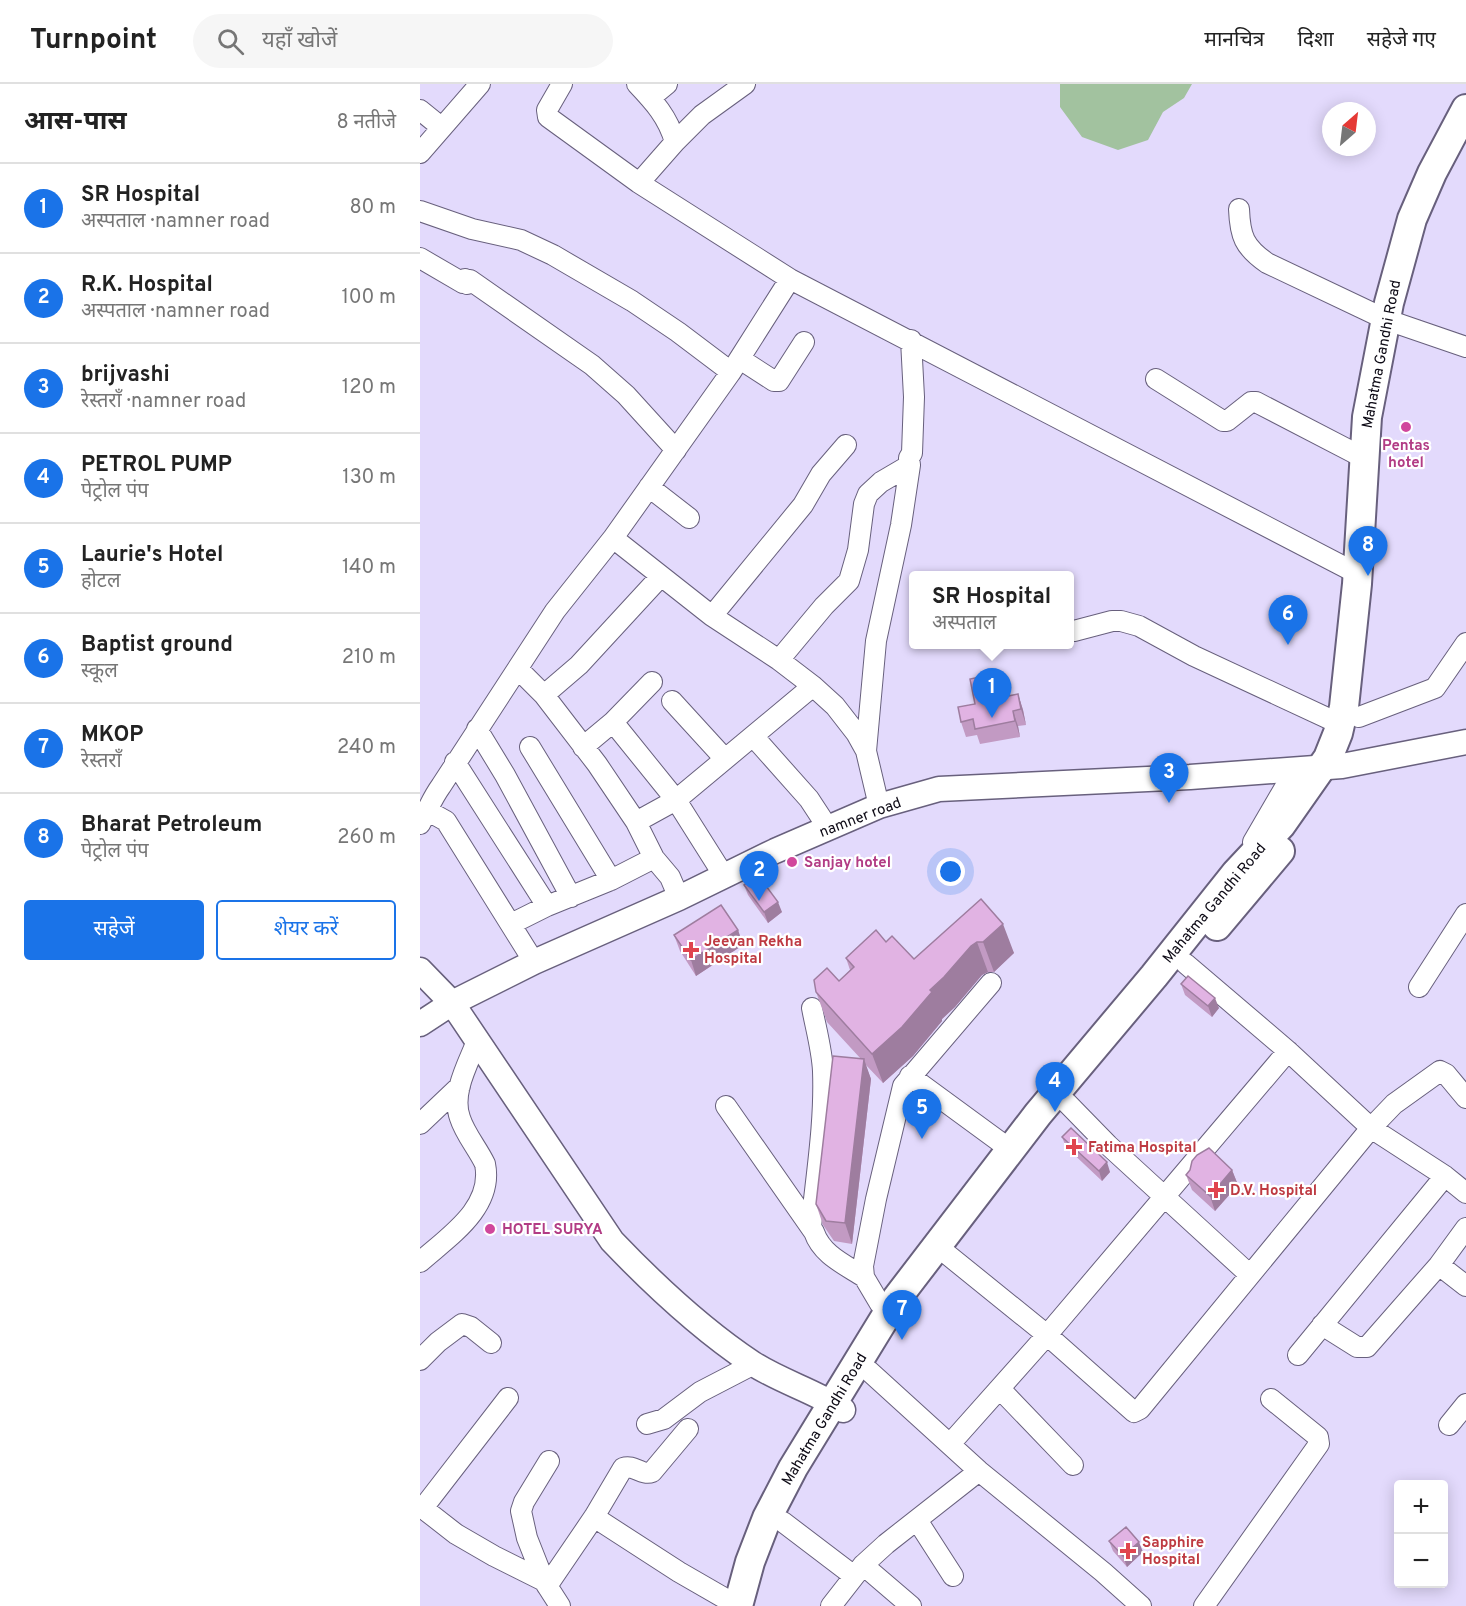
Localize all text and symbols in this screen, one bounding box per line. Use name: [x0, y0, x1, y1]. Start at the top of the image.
search box: [193, 14, 613, 68]
text: Turnpoint: [30, 23, 157, 59]
icon: search: [214, 25, 247, 58]
text: मानचित्र: [1204, 27, 1264, 54]
text: दिशा: [1297, 27, 1334, 54]
text: सहेजे गए: [1367, 27, 1436, 54]
text: यहाँ खोजें: [262, 28, 337, 55]
north arrow: [1322, 102, 1376, 156]
text: आस-पास: [24, 106, 127, 139]
text: 8 नतीजे: [337, 110, 396, 136]
text: SR Hospital: [81, 182, 200, 209]
text: 1: [40, 195, 48, 221]
text: 80 m: [350, 195, 396, 221]
text: अस्पताल · namner road: [81, 209, 270, 235]
text: R.K. Hospital: [81, 272, 213, 299]
street label: Mahatma Gandhi Road: [1359, 278, 1406, 430]
text: 2: [37, 285, 50, 311]
text: 100 m: [341, 285, 396, 311]
text: अस्पताल · namner road: [81, 299, 270, 325]
text: brijvashi: [81, 362, 170, 389]
text: 3: [38, 375, 50, 401]
text: 120 m: [342, 375, 396, 401]
text: रेस्तराँ · namner road: [81, 389, 246, 415]
marker: Pentas hotel: [1399, 420, 1413, 434]
place label: Pentas hotel: [1382, 437, 1430, 473]
text: PETROL PUMP: [81, 452, 232, 479]
text: 4: [37, 465, 50, 491]
text: 130 m: [342, 465, 396, 491]
text: पेट्रोल पंप: [81, 479, 149, 505]
pin: 8: [1348, 526, 1388, 576]
text: Laurie's Hotel: [81, 542, 223, 569]
text: 5: [37, 555, 50, 581]
text: 140 m: [342, 555, 396, 581]
text: होटल: [81, 569, 120, 595]
popup: [909, 571, 1074, 649]
text: SR Hospital: [932, 584, 1051, 611]
pin: 6: [1268, 596, 1308, 645]
text: अस्पताल: [932, 611, 996, 637]
text: Baptist ground: [81, 632, 233, 659]
text: 6: [37, 645, 50, 671]
text: 210 m: [342, 645, 396, 671]
text: स्कूल: [81, 659, 118, 685]
pin: 1: [972, 668, 1012, 718]
text: MKOP: [81, 722, 143, 749]
text: 7: [38, 735, 49, 761]
text: 240 m: [337, 735, 396, 761]
text: रेस्तराँ: [81, 749, 122, 775]
pin: 3: [1150, 754, 1188, 803]
street label: namner road: [817, 794, 904, 843]
text: Bharat Petroleum: [81, 812, 262, 839]
text: 8: [37, 825, 50, 851]
text: 260 m: [337, 825, 396, 851]
text: पेट्रोल पंप: [81, 839, 149, 865]
street label: Mahatma Gandhi Road: [1159, 840, 1271, 968]
pin: 2: [740, 852, 778, 901]
place label: Sanjay hotel: [804, 854, 891, 873]
marker: Sanjay hotel: [785, 855, 799, 869]
your location: [936, 857, 965, 886]
button: सहेजें: [24, 900, 204, 960]
button: शेयर करें: [216, 900, 396, 960]
place label: Jeevan Rekha Hospital: [704, 933, 802, 969]
marker: Jeevan Rekha Hospital: [682, 941, 700, 959]
pin: 4: [1036, 1062, 1074, 1112]
pin: 5: [902, 1090, 942, 1139]
marker: Fatima Hospital: [1065, 1138, 1083, 1156]
place label: Fatima Hospital: [1088, 1139, 1197, 1158]
marker: D.V. Hospital: [1207, 1181, 1225, 1199]
place label: D.V. Hospital: [1230, 1182, 1317, 1201]
place label: HOTEL SURYA: [502, 1221, 603, 1240]
marker: HOTEL SURYA: [483, 1222, 497, 1236]
pin: 7: [882, 1290, 922, 1340]
street label: Mahatma Gandhi Road: [778, 1350, 872, 1489]
map controls: [1394, 1480, 1448, 1588]
button: +: [1394, 1480, 1448, 1534]
place label: Sapphire Hospital: [1142, 1534, 1204, 1570]
button: −: [1394, 1534, 1448, 1588]
marker: Sapphire Hospital: [1119, 1542, 1137, 1560]

